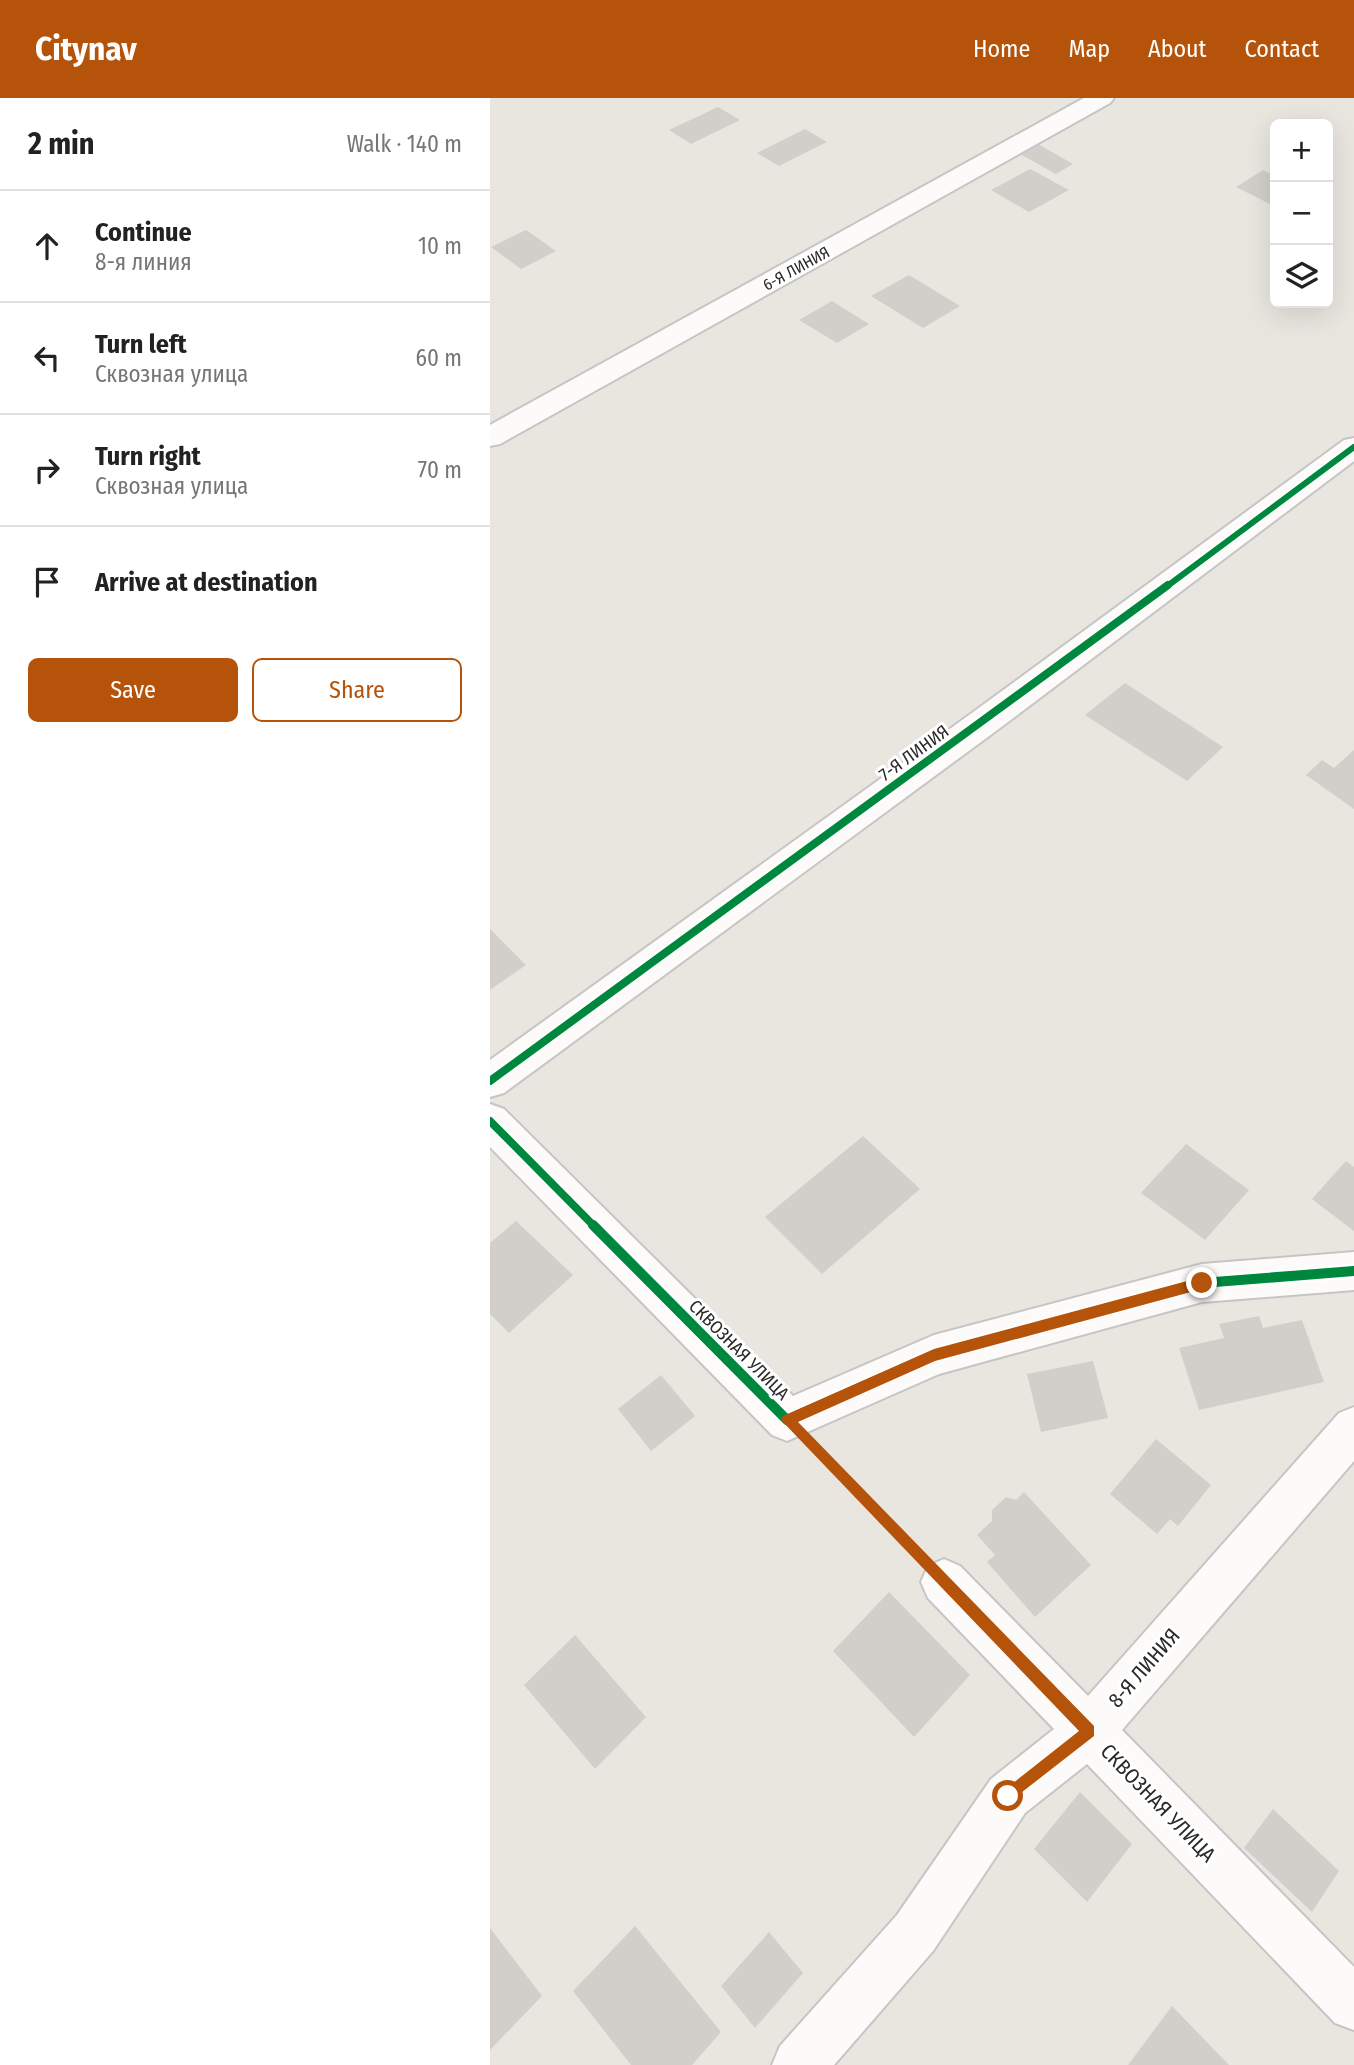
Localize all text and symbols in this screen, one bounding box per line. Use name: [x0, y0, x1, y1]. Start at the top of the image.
text: Citynav: [35, 29, 137, 69]
text: Home: [973, 35, 1030, 63]
text: Map: [1068, 35, 1110, 63]
text: About: [1148, 35, 1206, 63]
text: Contact: [1244, 35, 1319, 63]
map controls: [1270, 119, 1333, 308]
button: +: [1270, 119, 1333, 182]
text: 2 min: [28, 126, 95, 162]
text: Walk · 140 m: [347, 130, 462, 158]
button: −: [1270, 182, 1333, 245]
text: Continue: [95, 217, 192, 248]
icon: ahead: [28, 227, 66, 265]
text: 10 m: [418, 232, 462, 260]
street label: 6-Я ЛИНИЯ: [760, 242, 833, 295]
button: layers: [1270, 245, 1333, 308]
text: 8-я линия: [95, 248, 192, 276]
text: Turn left: [95, 329, 187, 360]
icon: left: [28, 339, 66, 377]
text: 60 m: [416, 344, 462, 372]
text: Сквозная улица: [95, 360, 248, 388]
text: Turn right: [95, 441, 201, 472]
icon: right: [28, 451, 66, 489]
text: 70 m: [418, 456, 462, 484]
text: Сквозная улица: [95, 472, 248, 500]
icon: arrive: [28, 563, 66, 601]
text: Arrive at destination: [95, 567, 318, 598]
button: Save: [28, 658, 238, 722]
button: Share: [252, 658, 462, 722]
street label: 7-Я ЛИНИЯ: [875, 720, 953, 786]
route end: [1186, 1267, 1217, 1298]
street label: СКВОЗНАЯ УЛИЦА: [684, 1295, 794, 1405]
street label: 8-Я ЛИНИЯ: [1103, 1623, 1185, 1713]
street label: СКВОЗНАЯ УЛИЦА: [1095, 1738, 1221, 1868]
route start: [992, 1780, 1023, 1811]

